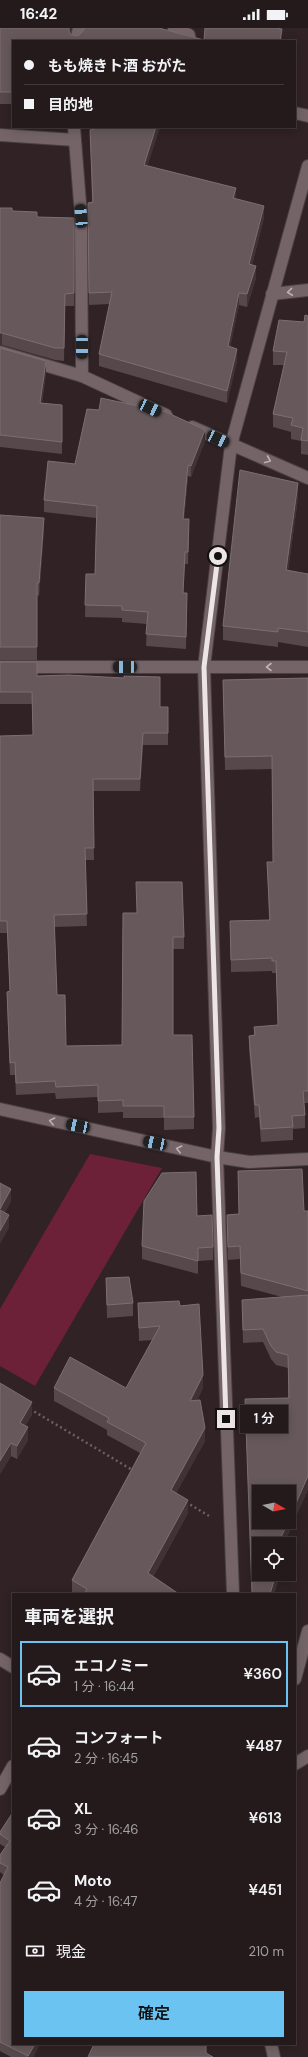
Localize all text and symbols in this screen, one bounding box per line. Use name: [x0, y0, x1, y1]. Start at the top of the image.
text: 16:42: [20, 4, 57, 24]
text: もも焼きト酒 おがた: [48, 56, 187, 76]
text: 目的地: [48, 95, 93, 115]
car: [74, 204, 88, 228]
one-way arrow: [287, 287, 293, 296]
car: [76, 335, 88, 359]
car: [137, 397, 163, 419]
car: [205, 428, 231, 450]
one-way arrow: [263, 455, 271, 463]
route start: [209, 547, 227, 565]
car: [113, 661, 137, 673]
one-way arrow: [266, 663, 272, 671]
one-way arrow: [49, 1117, 56, 1125]
car: [65, 1118, 91, 1134]
car: [142, 1135, 168, 1151]
one-way arrow: [176, 1145, 183, 1153]
callout: 1 分: [240, 1405, 288, 1433]
route end: [217, 1410, 235, 1428]
text: 1 分: [254, 1410, 274, 1427]
north arrow: [252, 1485, 296, 1529]
map controls: [252, 1485, 296, 1581]
button: locate: [252, 1537, 296, 1581]
text: 車両を選択: [24, 1605, 114, 1629]
icon: car: [26, 1656, 62, 1692]
text: エコノミー: [74, 1656, 149, 1676]
text: ¥360: [244, 1664, 282, 1684]
text: 1 分 · 16:44: [74, 1678, 135, 1695]
icon: car: [26, 1728, 62, 1764]
text: コンフォート: [74, 1728, 164, 1748]
text: ¥487: [246, 1736, 282, 1756]
text: 2 分 · 16:45: [74, 1750, 138, 1767]
text: XL: [74, 1799, 92, 1819]
icon: car: [26, 1800, 62, 1836]
text: ¥613: [249, 1808, 282, 1828]
text: 3 分 · 16:46: [74, 1821, 139, 1838]
text: Moto: [74, 1871, 112, 1891]
icon: car: [26, 1872, 62, 1908]
text: ¥451: [248, 1880, 282, 1900]
text: 4 分 · 16:47: [74, 1893, 138, 1910]
icon: cash: [24, 1940, 46, 1962]
text: 現金: [56, 1942, 86, 1962]
text: 210 m: [249, 1943, 284, 1960]
button: 確定: [24, 1991, 284, 2037]

